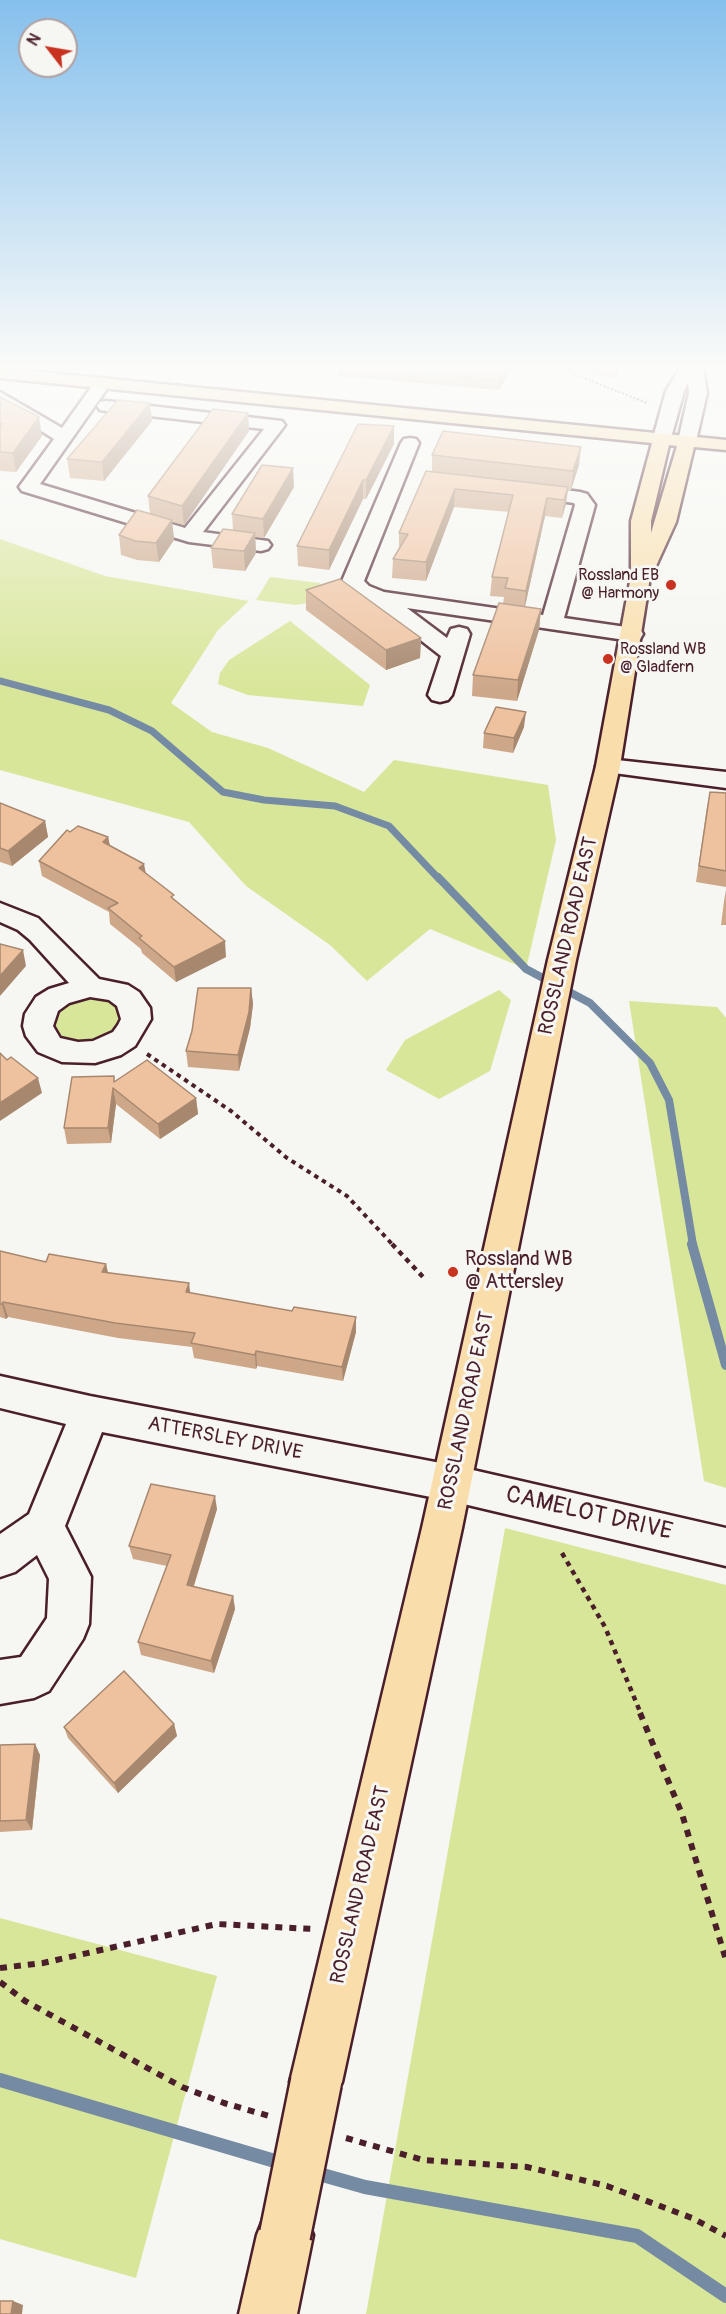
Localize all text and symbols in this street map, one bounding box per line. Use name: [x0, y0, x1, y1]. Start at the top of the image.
north arrow: [18, 18, 78, 78]
text: N: [23, 30, 46, 50]
place label: Rossland EB @ Harmony: [578, 566, 659, 604]
marker: Rossland EB @ Harmony: [664, 578, 678, 592]
place label: Rossland WB @ Gladfern: [620, 640, 706, 678]
marker: Rossland WB @ Gladfern: [601, 652, 615, 666]
street label: ROSSLAND ROAD EAST: [535, 835, 603, 1037]
place label: Rossland WB @ Attersley: [465, 1248, 573, 1295]
marker: Rossland WB @ Attersley: [446, 1265, 460, 1279]
street label: ROSSLAND ROAD EAST: [434, 1309, 500, 1513]
street label: ATTERSLEY DRIVE: [146, 1412, 304, 1466]
street label: CAMELOT DRIVE: [503, 1481, 675, 1547]
street label: ROSSLAND ROAD EAST: [327, 1784, 395, 1986]

